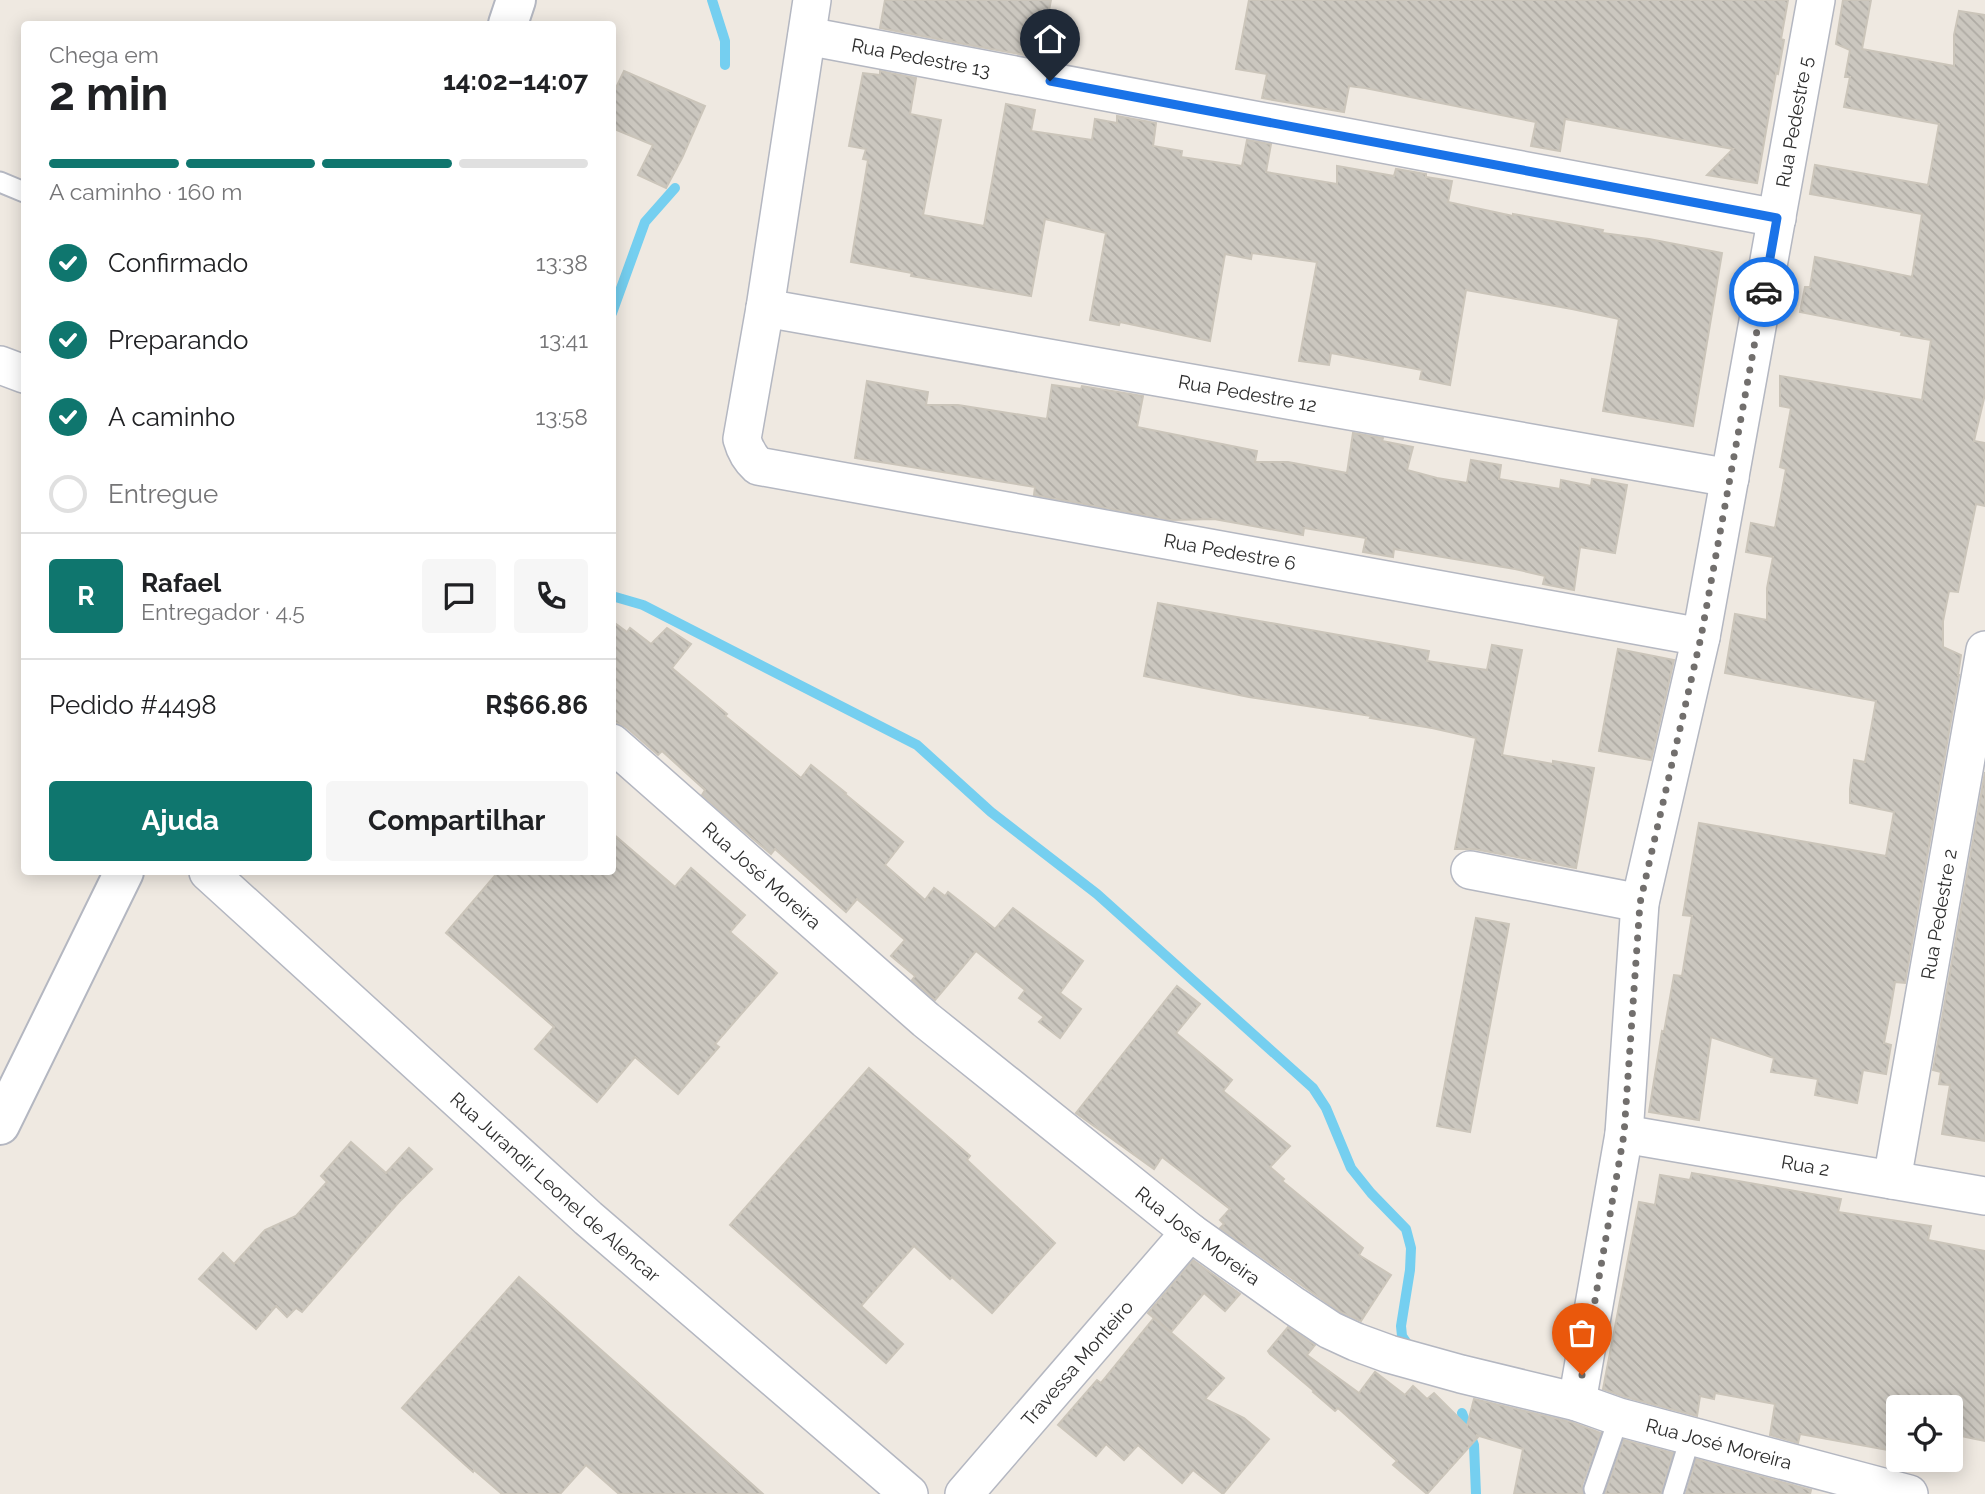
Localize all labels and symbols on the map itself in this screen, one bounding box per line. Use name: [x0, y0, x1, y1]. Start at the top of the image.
pin: [1020, 9, 1080, 81]
street label: Rua Pedestre 13: [850, 34, 992, 81]
street label: Rua Pedestre 5: [1771, 55, 1817, 189]
courier: [1729, 257, 1799, 327]
street label: Rua Pedestre 12: [1176, 370, 1319, 416]
street label: Rua Pedestre 6: [1162, 529, 1298, 574]
street label: Rua José Moreira: [698, 817, 826, 933]
street label: Rua Pedestre 2: [1916, 847, 1961, 981]
street label: Rua Jurandir Leonel de Alencar: [446, 1087, 665, 1287]
street label: Rua 2: [1779, 1150, 1831, 1180]
street label: Rua José Moreira: [1131, 1182, 1265, 1290]
street label: Travessa Monteiro: [1017, 1296, 1137, 1430]
pin: [1552, 1303, 1612, 1375]
street label: Rua José Moreira: [1643, 1414, 1794, 1473]

